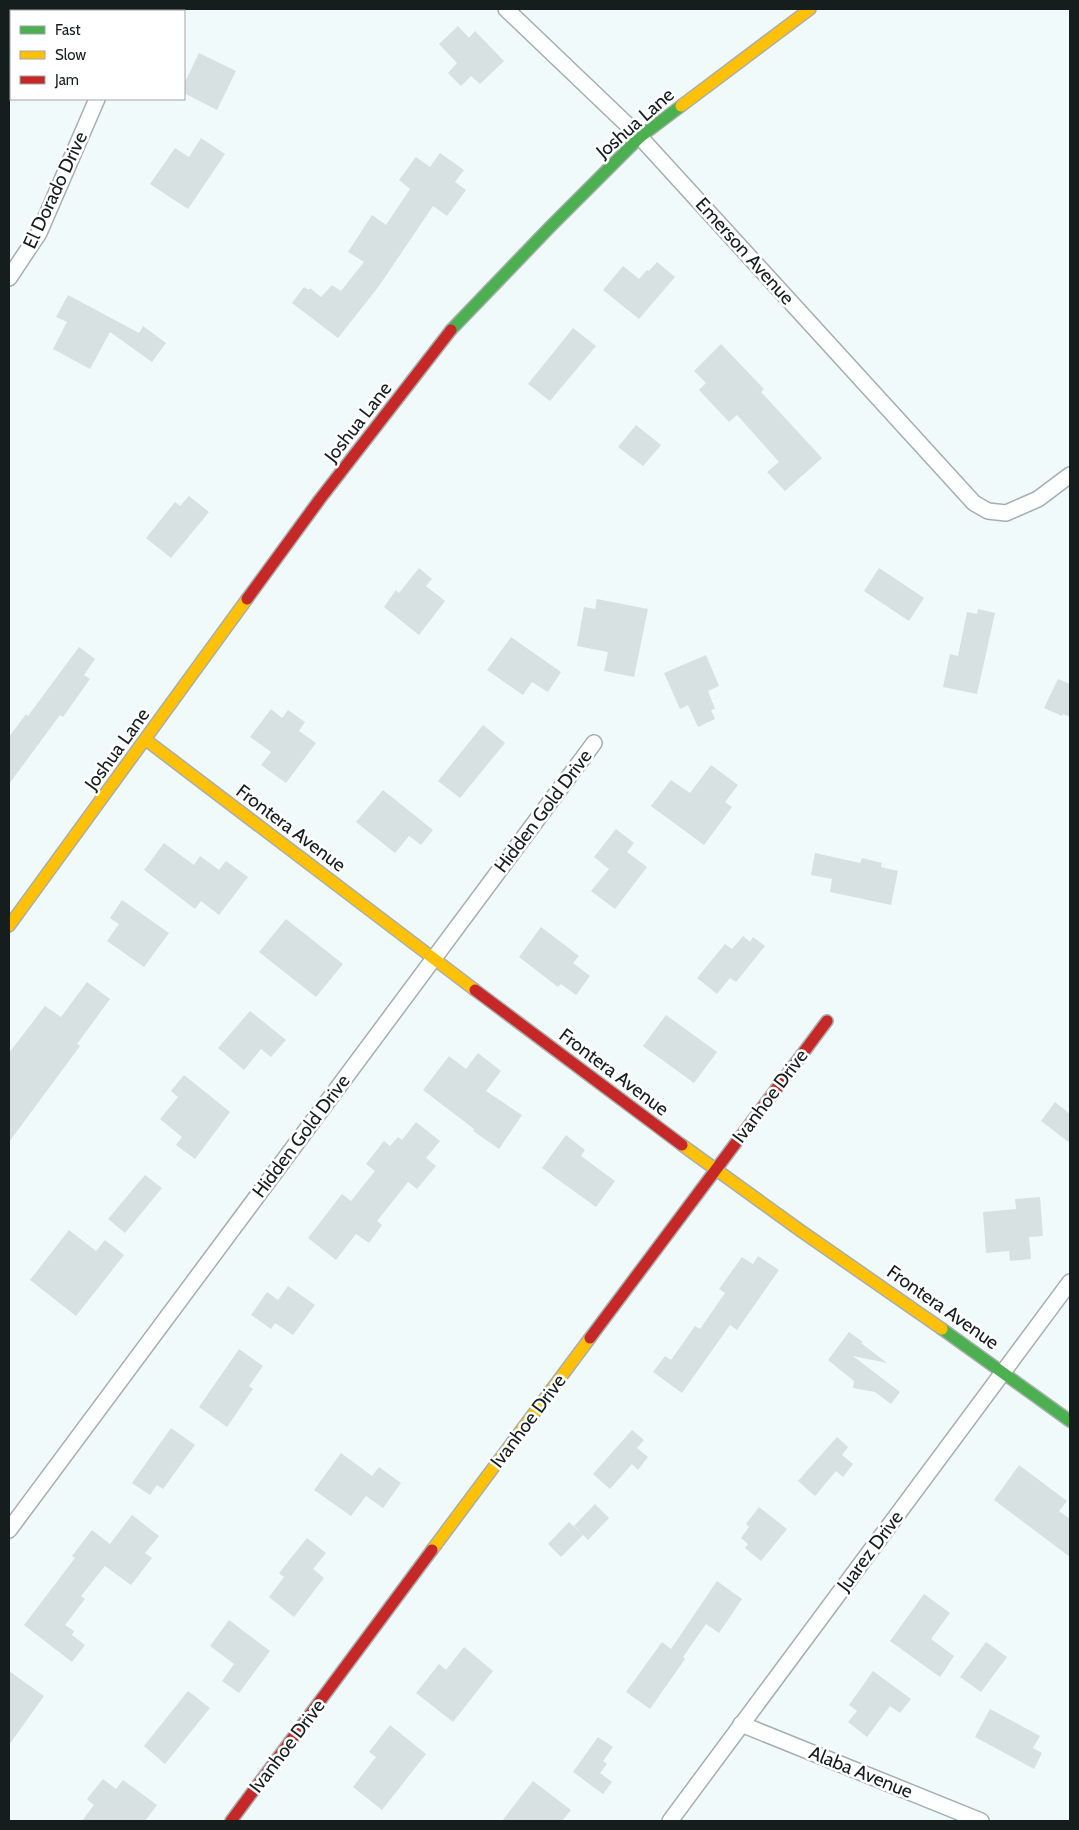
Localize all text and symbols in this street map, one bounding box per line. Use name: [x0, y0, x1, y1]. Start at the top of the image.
legend: [10, 10, 185, 100]
text: Fast: [55, 21, 80, 39]
text: Slow: [55, 46, 86, 64]
text: Jam: [54, 71, 79, 89]
street label: Joshua Lane: [591, 83, 679, 164]
street label: El Dorado Drive: [18, 128, 92, 252]
street label: Emerson Avenue: [691, 193, 799, 310]
street label: Joshua Lane: [319, 377, 397, 468]
street label: Joshua Lane: [79, 703, 155, 795]
street label: Hidden Gold Drive: [489, 745, 597, 877]
street label: Frontera Avenue: [232, 779, 351, 877]
street label: Frontera Avenue: [555, 1023, 674, 1121]
street label: Ivanhoe Drive: [727, 1045, 813, 1147]
street label: Hidden Gold Drive: [247, 1070, 355, 1202]
street label: Frontera Avenue: [883, 1260, 1004, 1354]
street label: Ivanhoe Drive: [485, 1370, 571, 1472]
street label: Juarez Drive: [832, 1506, 908, 1597]
street label: Ivanhoe Drive: [244, 1695, 330, 1797]
street label: Alaba Avenue: [806, 1741, 916, 1803]

